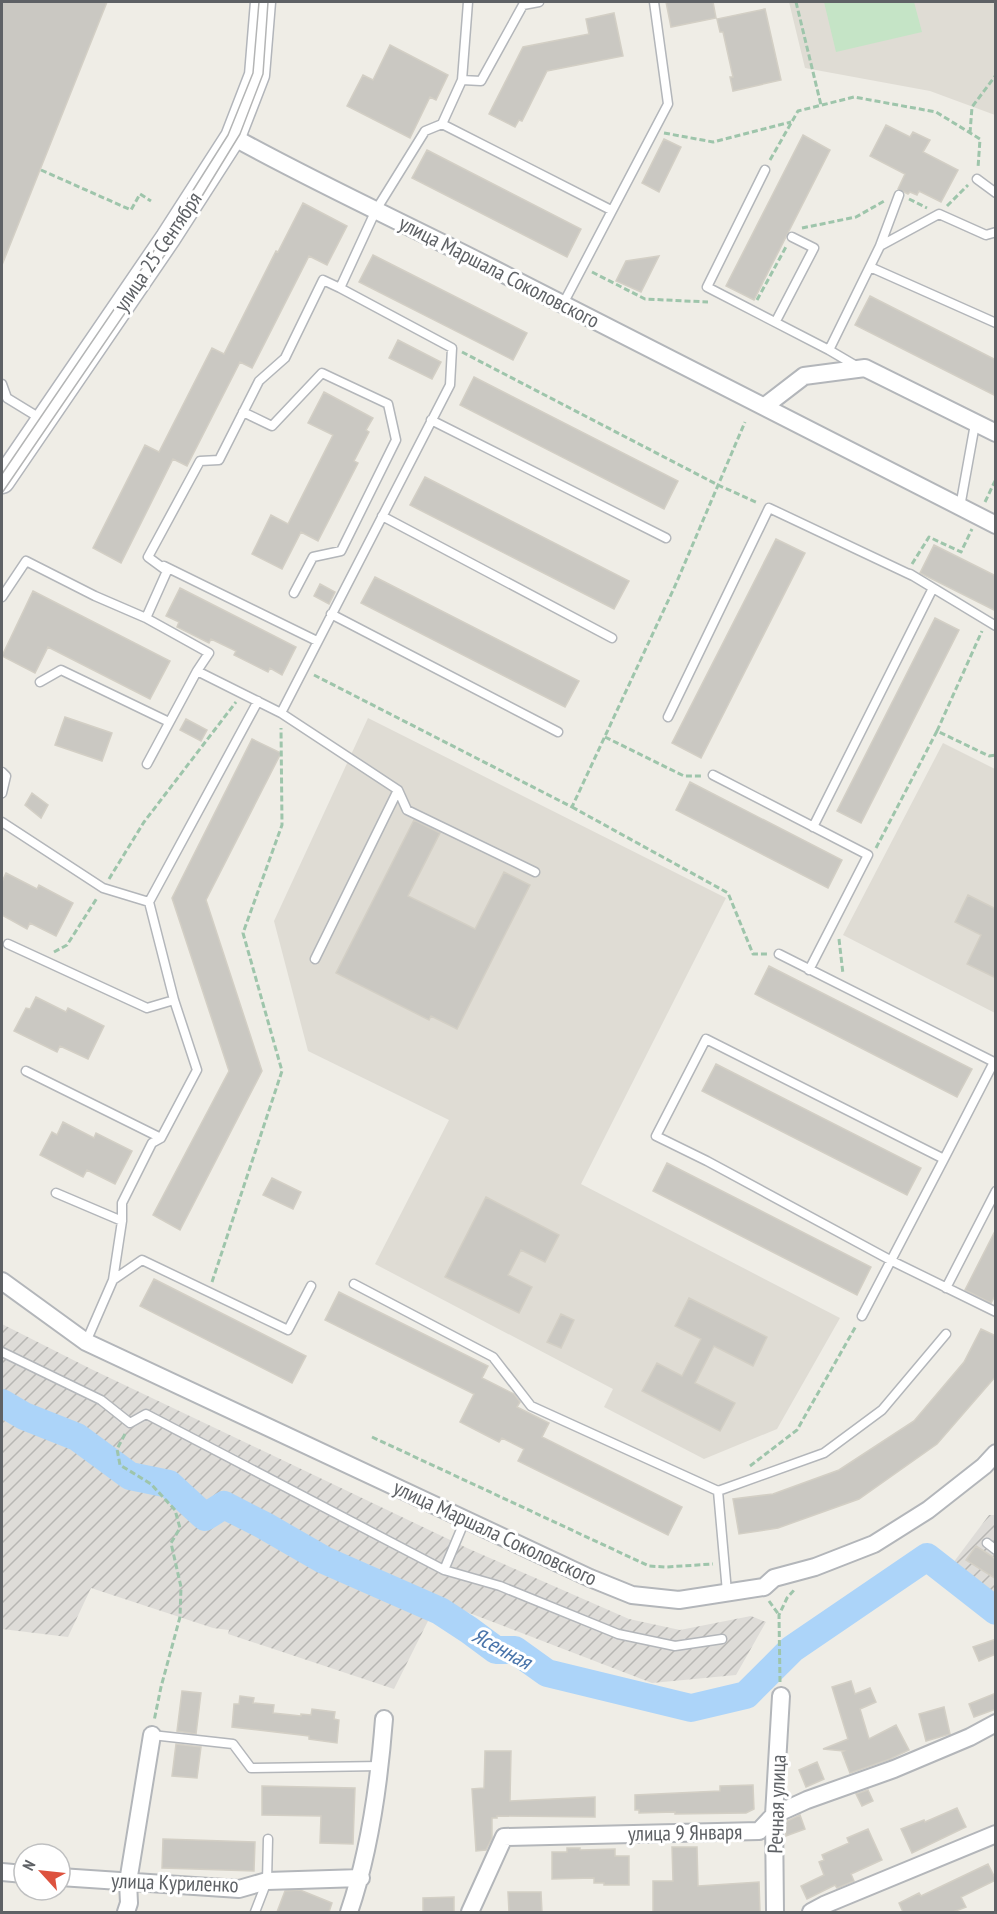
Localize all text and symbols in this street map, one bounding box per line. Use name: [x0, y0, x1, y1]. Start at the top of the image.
street label: улица 25 Сентября: [108, 187, 208, 317]
street label: улица Маршала Соколовского: [394, 209, 604, 334]
street label: улица Маршала Соколовского: [389, 1474, 601, 1592]
water label: Ясенная: [468, 1621, 539, 1676]
street label: Речная улица: [761, 1754, 792, 1854]
street label: улица 9 Января: [628, 1818, 742, 1847]
north arrow: [12, 1842, 72, 1902]
text: N: [18, 1857, 40, 1874]
street label: улица Куриленко: [111, 1867, 239, 1898]

